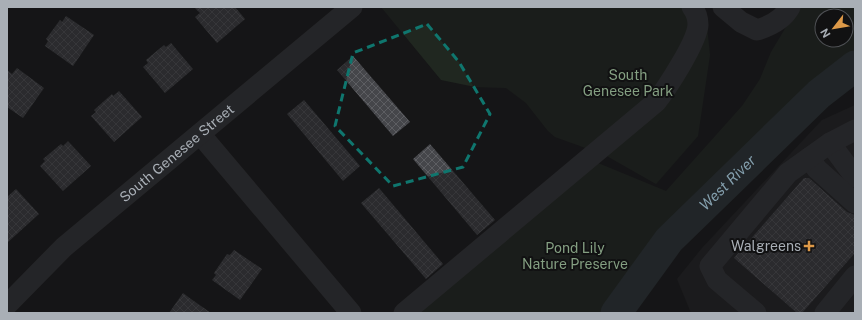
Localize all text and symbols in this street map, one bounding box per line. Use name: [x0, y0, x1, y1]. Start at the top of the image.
north arrow: [814, 8, 854, 48]
text: N: [818, 26, 833, 40]
park label: South Genesee Park: [583, 67, 673, 99]
street label: South Genesee Street: [116, 101, 237, 205]
water label: West River: [696, 151, 759, 214]
place label: Walgreens: [731, 238, 801, 254]
park label: Pond Lily Nature Preserve: [522, 240, 628, 272]
marker: Walgreens: [804, 241, 814, 251]

